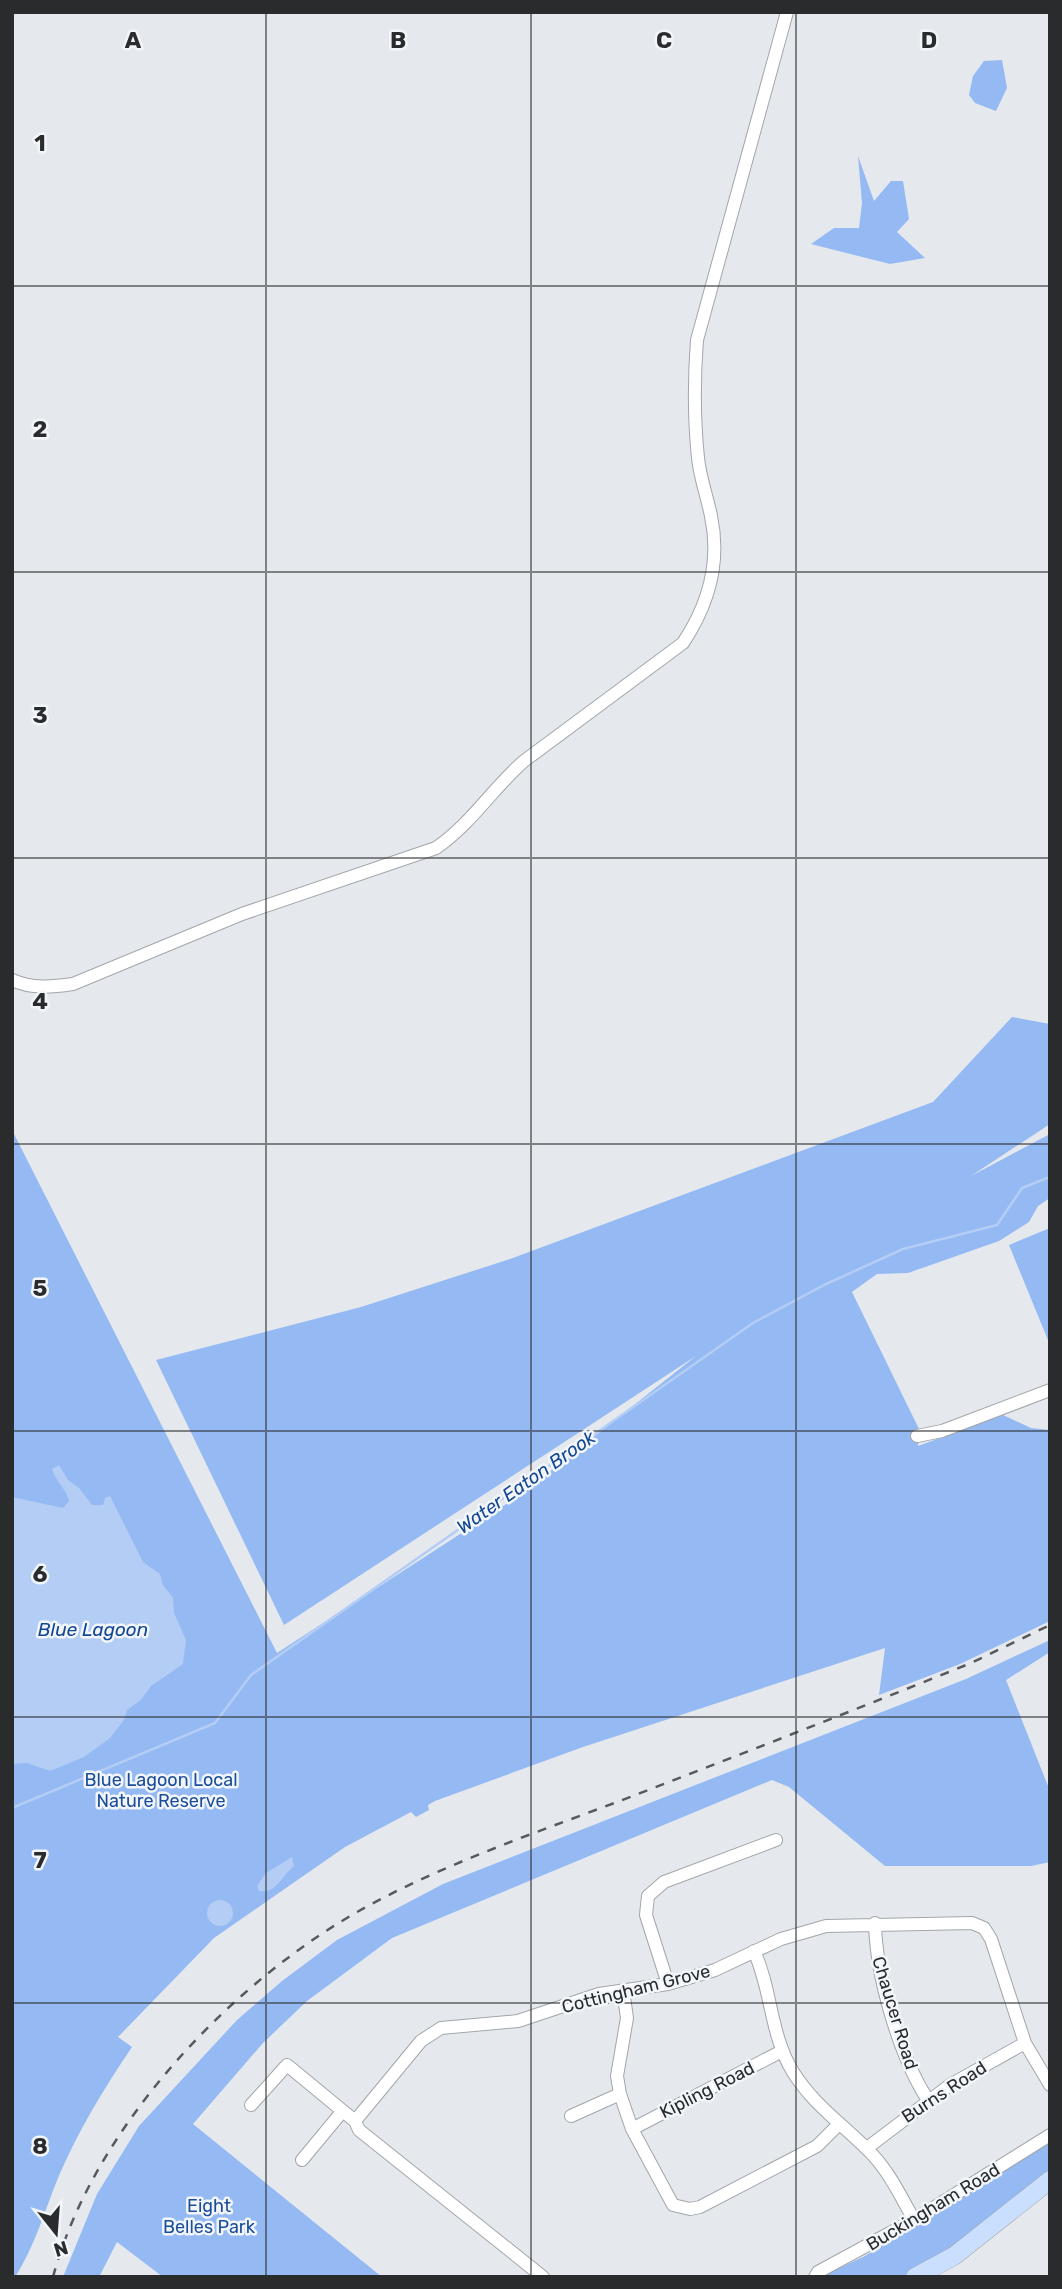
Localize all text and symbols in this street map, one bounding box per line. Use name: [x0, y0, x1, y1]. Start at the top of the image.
text: A: [125, 26, 142, 54]
text: B: [390, 26, 406, 54]
text: C: [656, 26, 672, 54]
text: D: [921, 26, 937, 54]
text: 1: [34, 129, 46, 157]
text: 2: [33, 415, 47, 443]
text: 3: [32, 701, 48, 729]
text: 4: [32, 987, 48, 1015]
text: 5: [33, 1274, 48, 1302]
water label: Water Eaton Brook: [452, 1425, 600, 1538]
text: 6: [33, 1560, 48, 1588]
water label: Blue Lagoon: [38, 1618, 148, 1641]
park label: Blue Lagoon Local Nature Reserve: [84, 1769, 238, 1812]
text: 7: [33, 1846, 47, 1874]
street label: Chaucer Road: [867, 1954, 923, 2072]
street label: Cottingham Grove: [559, 1960, 713, 2018]
street label: Burns Road: [897, 2056, 991, 2128]
street label: Kipling Road: [656, 2057, 758, 2123]
text: 8: [32, 2132, 48, 2160]
street label: Buckingham Road: [862, 2158, 1004, 2256]
park label: Eight Belles Park: [163, 2195, 256, 2238]
north arrow: [21, 2198, 91, 2268]
text: N: [51, 2236, 71, 2262]

